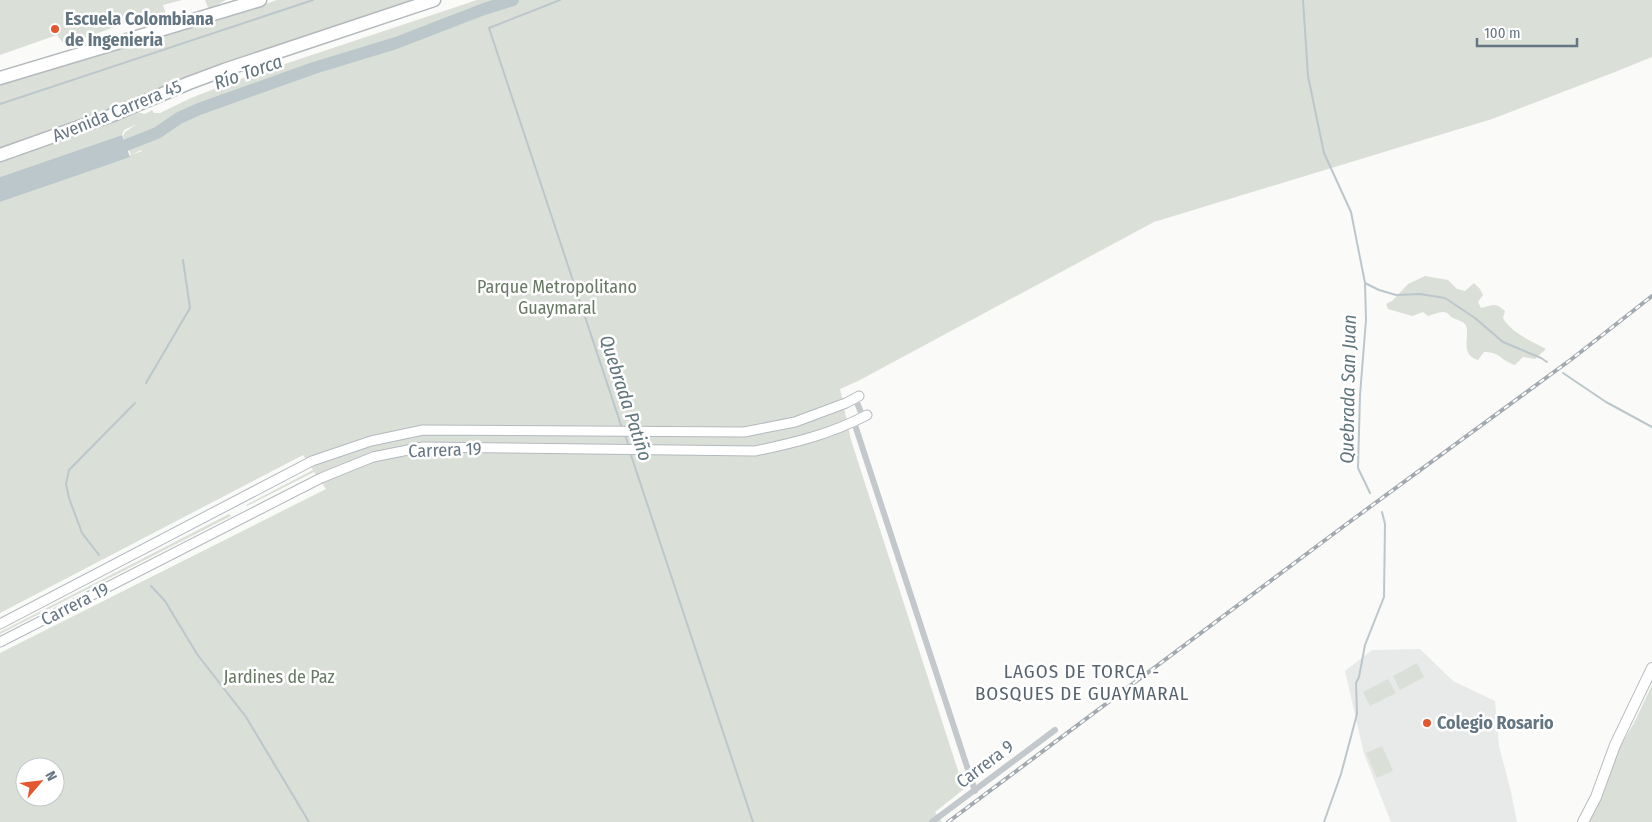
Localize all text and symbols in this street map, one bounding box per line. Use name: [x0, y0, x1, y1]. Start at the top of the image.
place label: Escuela Colombiana de Ingenieria: [65, 8, 214, 51]
scale bar: [1477, 15, 1577, 47]
marker: Escuela Colombiana de Ingenieria: [49, 23, 61, 35]
text: 100 m: [1484, 24, 1521, 42]
water label: Río Torca: [211, 50, 285, 94]
street label: Avenida Carrera 45: [49, 75, 185, 147]
park label: Parque Metropolitano Guaymaral: [477, 276, 637, 319]
water label: Quebrada San Juan: [1335, 314, 1361, 464]
water label: Quebrada Patiño: [595, 332, 657, 464]
street label: Carrera 19: [408, 438, 482, 462]
street label: Carrera 19: [37, 578, 113, 630]
district label: LAGOS DE TORCA - BOSQUES DE GUAYMARAL: [975, 660, 1189, 705]
park label: Jardines de Paz: [223, 666, 335, 688]
place label: Colegio Rosario: [1437, 712, 1554, 734]
marker: Colegio Rosario: [1421, 717, 1433, 729]
street label: Carrera 9: [952, 735, 1018, 793]
north arrow: [15, 757, 65, 807]
text: N: [42, 768, 61, 784]

